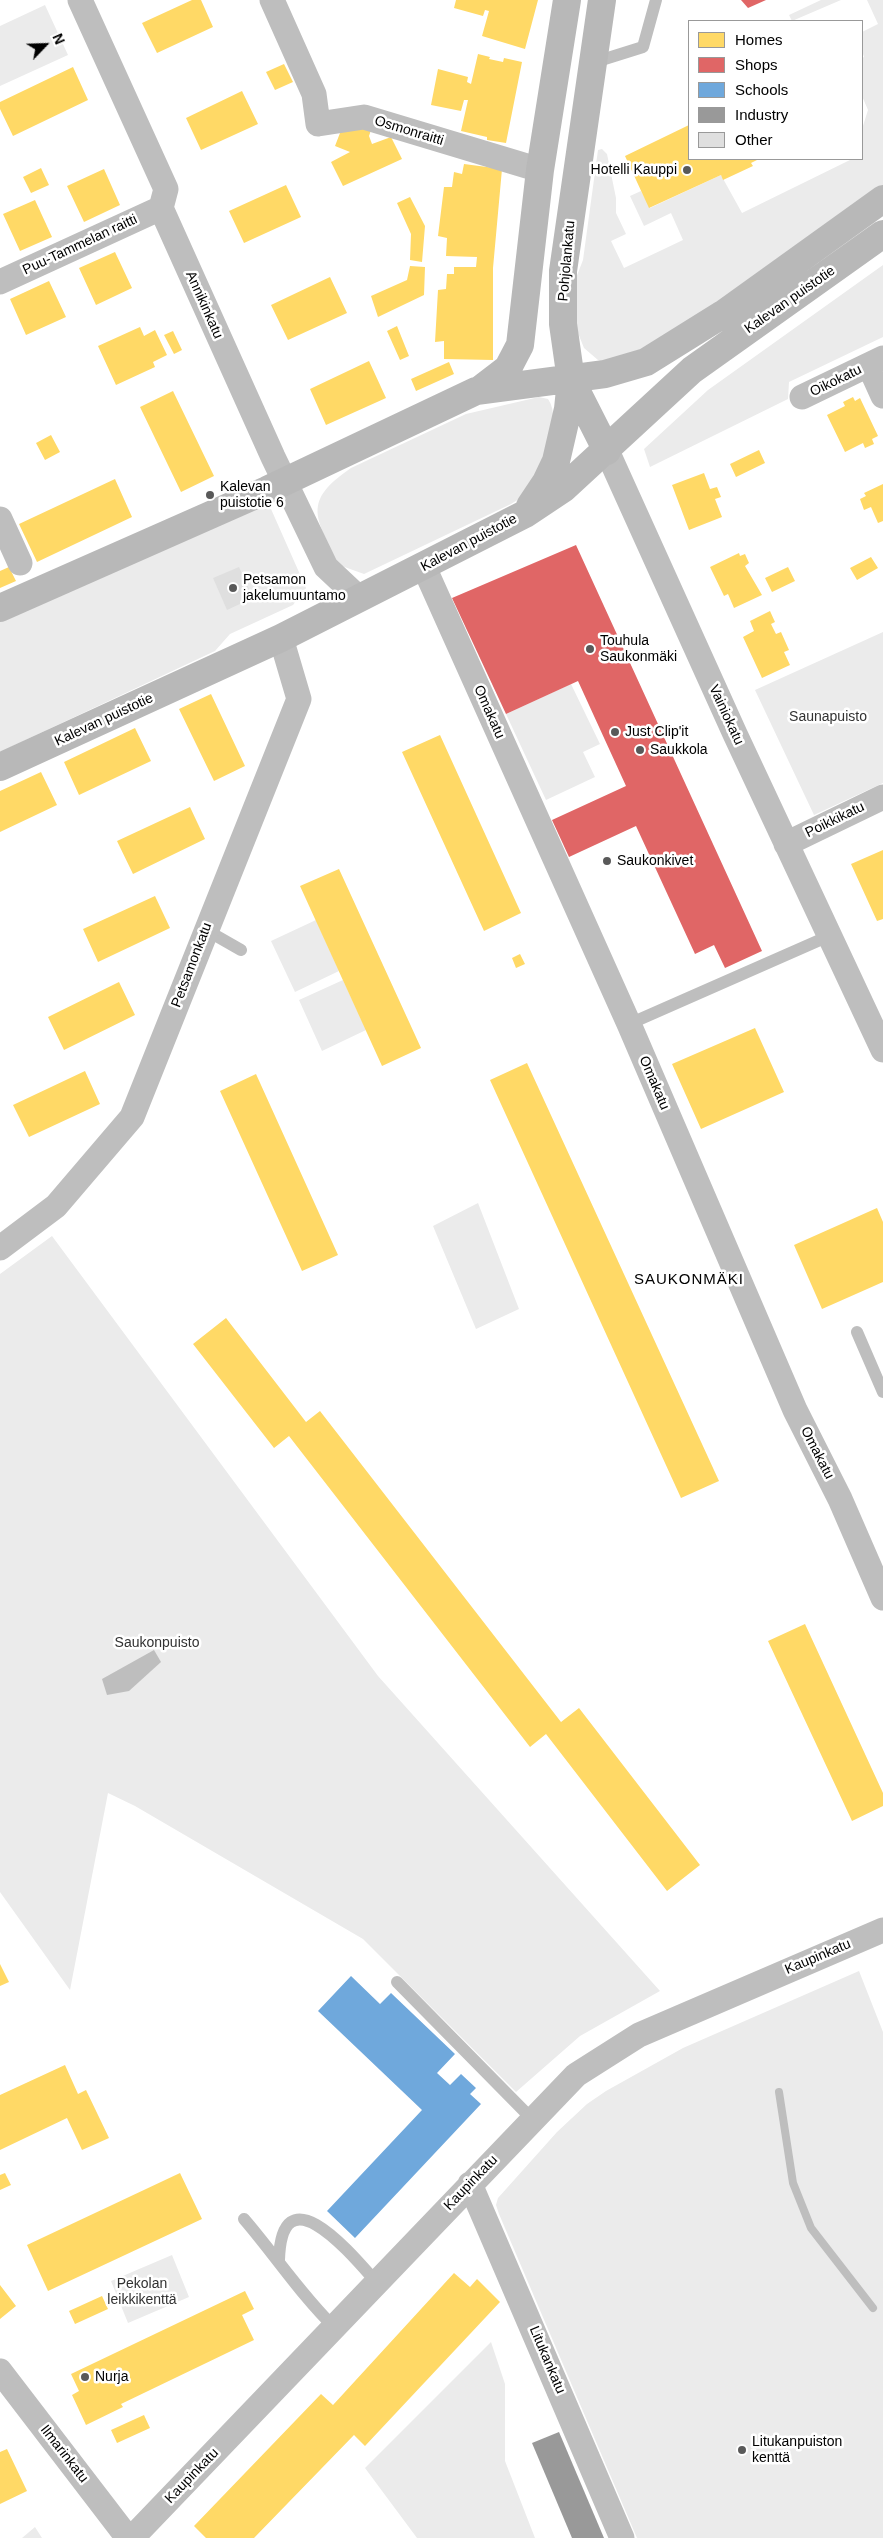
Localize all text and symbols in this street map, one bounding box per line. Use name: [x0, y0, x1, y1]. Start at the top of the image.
north arrow: [20, 20, 70, 70]
legend: [688, 20, 863, 160]
text: N: [49, 31, 68, 47]
text: Homes: [735, 31, 783, 48]
text: Shops: [735, 56, 778, 73]
text: Schools: [735, 81, 788, 98]
text: Industry: [735, 106, 788, 123]
street label: Osmonraitti: [372, 113, 446, 149]
text: Other: [735, 131, 773, 148]
place label: Hotelli Kauppi: [591, 162, 677, 178]
marker: Hotelli Kauppi: [681, 164, 693, 176]
street label: Puu-Tammelan raitti: [20, 211, 140, 279]
street label: Pohjolankatu: [555, 220, 579, 302]
street label: Kalevan puistotie: [742, 263, 838, 337]
street label: Annikinkatu: [182, 269, 226, 341]
street label: Oikokatu: [807, 361, 865, 401]
place label: Kalevan puistotie 6: [220, 479, 284, 512]
marker: Kalevan puistotie 6: [204, 489, 216, 501]
street label: Kalevan puistotie: [418, 511, 520, 575]
place label: Petsamon jakelumuuntamo: [243, 572, 346, 604]
marker: Petsamon jakelumuuntamo: [227, 582, 239, 594]
place label: Touhula Saukonmäki: [600, 633, 677, 666]
marker: Touhula Saukonmäki: [584, 643, 596, 655]
street label: Vainiokatu: [705, 682, 747, 748]
street label: Omakatu: [470, 683, 508, 741]
street label: Kalevan puistotie: [52, 690, 156, 750]
park label: Saunapuisto: [789, 709, 867, 725]
place label: Just Clip'it: [625, 724, 688, 740]
marker: Just Clip'it: [609, 726, 621, 738]
place label: Saukkola: [650, 742, 708, 758]
marker: Saukkola: [634, 744, 646, 756]
street label: Poikkikatu: [803, 798, 867, 842]
place label: Saukonkivet: [617, 853, 693, 869]
marker: Saukonkivet: [601, 855, 613, 867]
street label: Petsamonkatu: [168, 920, 216, 1010]
street label: Omakatu: [635, 1054, 673, 1112]
district label: SAUKONMÄKI: [633, 1271, 745, 1289]
street label: Omakatu: [797, 1424, 837, 1482]
park label: Saukonpuisto: [115, 1635, 199, 1651]
street label: Kaupinkatu: [782, 1936, 854, 1978]
street label: Kaupinkatu: [441, 2152, 501, 2214]
park label: Pekolan leikkikenttä: [107, 2276, 177, 2308]
street label: Litukankatu: [525, 2324, 569, 2396]
place label: Nurja: [95, 2369, 128, 2385]
marker: Nurja: [79, 2371, 91, 2383]
street label: Ilmarinkatu: [36, 2422, 92, 2486]
place label: Litukanpuiston kenttä: [752, 2434, 842, 2466]
marker: Litukanpuiston kenttä: [736, 2444, 748, 2456]
street label: Kaupinkatu: [162, 2445, 222, 2507]

